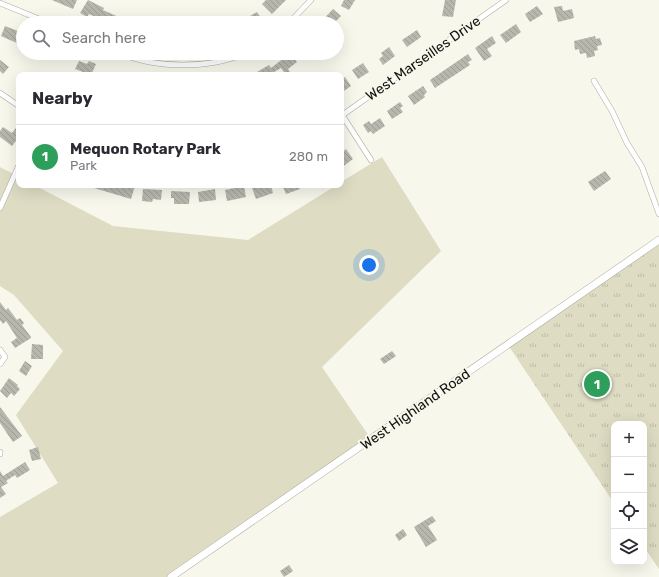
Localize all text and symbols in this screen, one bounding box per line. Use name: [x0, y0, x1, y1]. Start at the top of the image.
street label: West Marseilles Drive: [363, 12, 484, 104]
search box: [16, 16, 344, 60]
icon: search: [30, 27, 52, 49]
text: Search here: [62, 29, 146, 47]
text: Nearby: [32, 88, 93, 108]
text: Mequon Rotary Park: [70, 140, 221, 158]
text: 1: [42, 149, 48, 164]
text: 280 m: [289, 149, 328, 164]
text: Park: [70, 158, 97, 173]
your location: [359, 255, 379, 275]
street label: West Highland Road: [357, 365, 473, 454]
pin: 1: [584, 369, 610, 399]
map controls: [611, 421, 647, 565]
button: +: [611, 421, 647, 457]
button: −: [611, 457, 647, 493]
button: locate: [611, 493, 647, 529]
button: layers: [611, 529, 647, 565]

